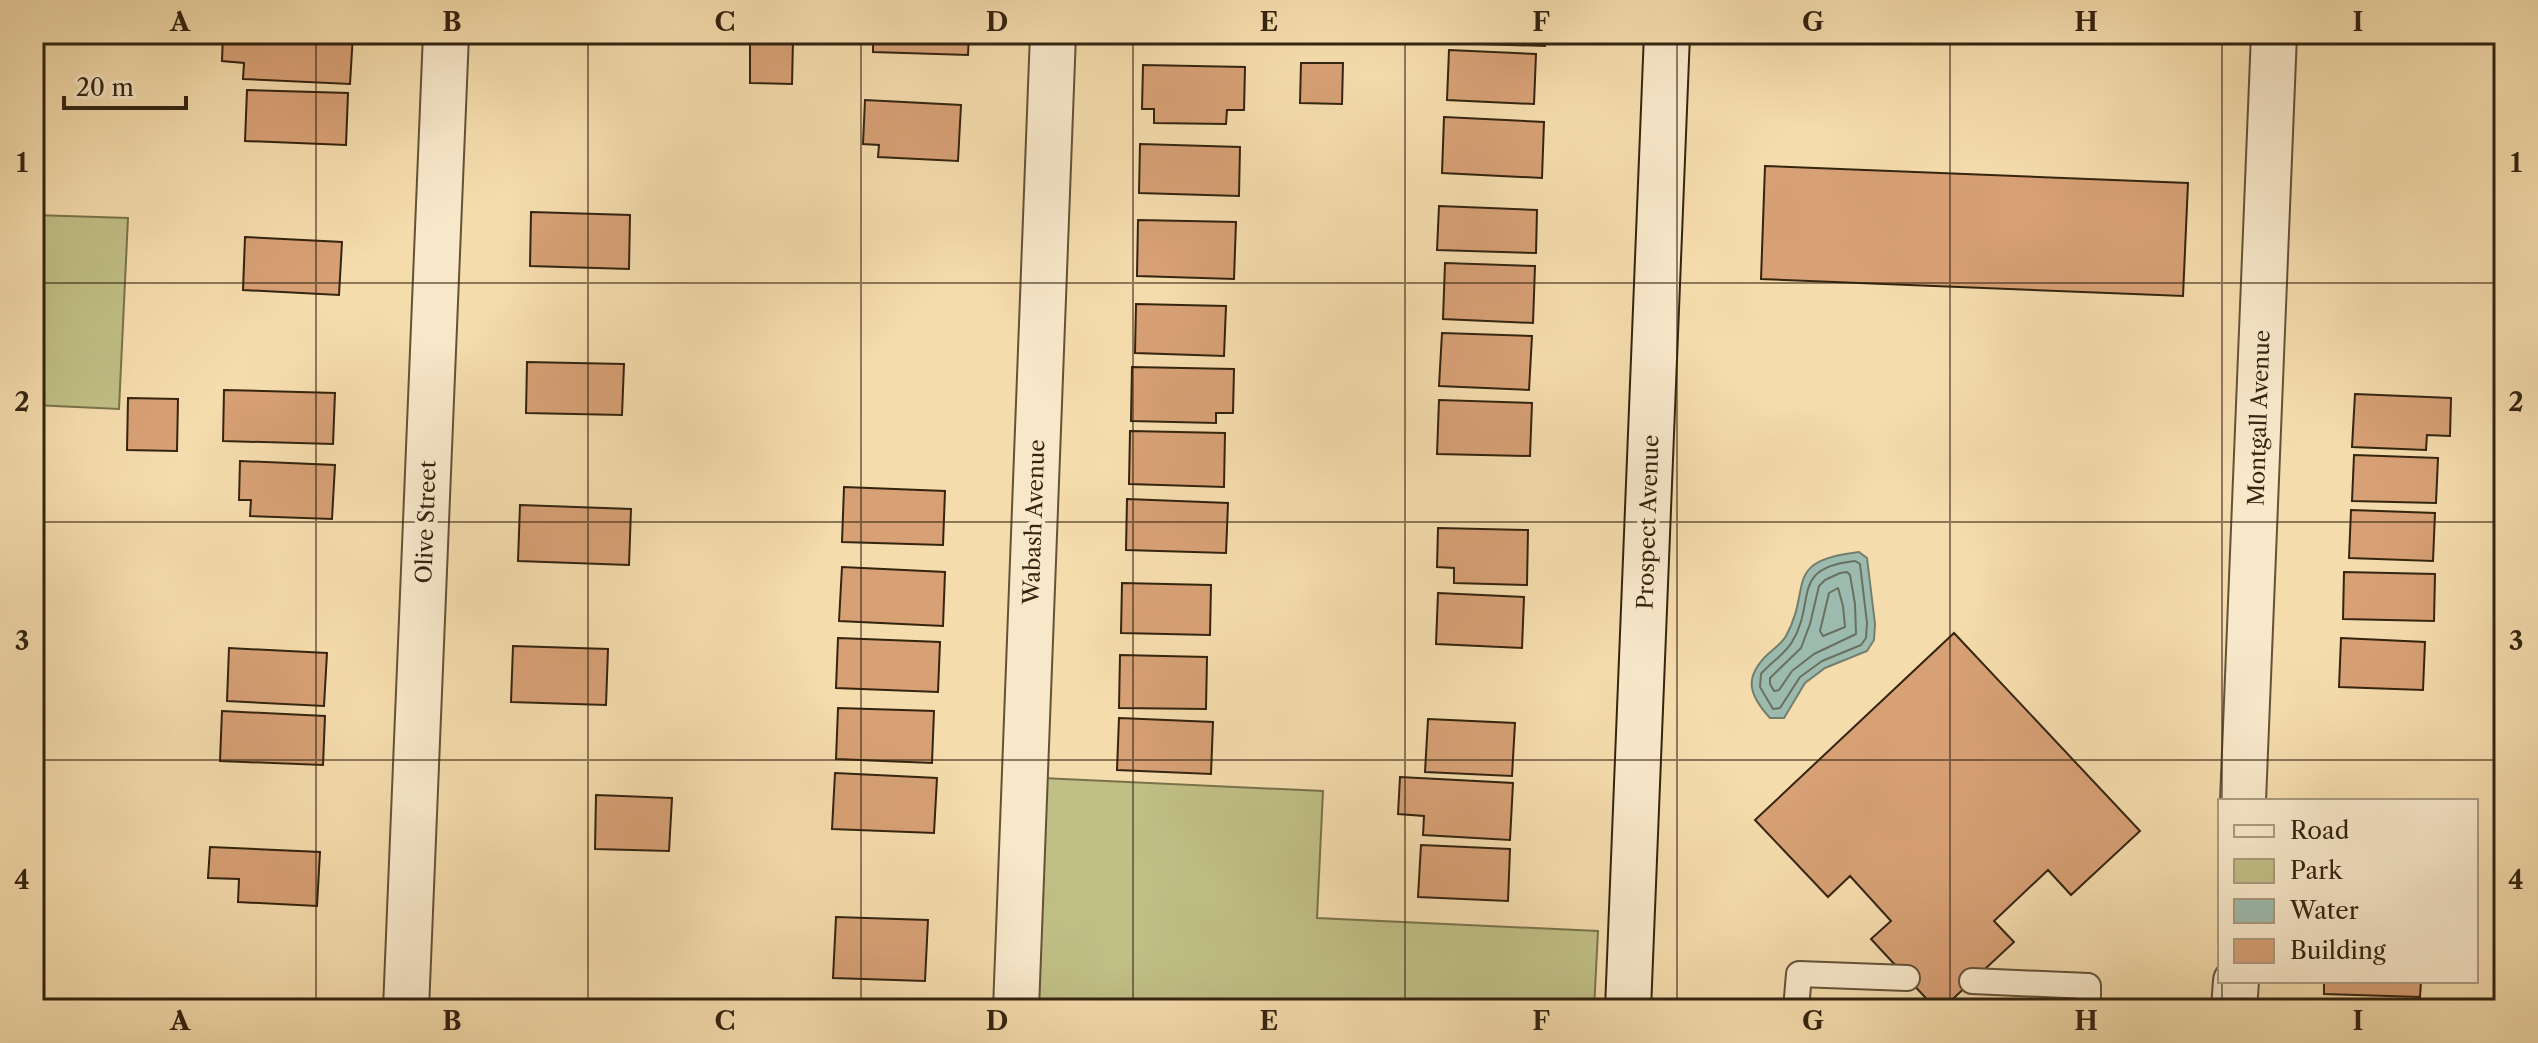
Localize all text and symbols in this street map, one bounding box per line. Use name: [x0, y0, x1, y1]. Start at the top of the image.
text: A: [169, 6, 191, 38]
text: B: [442, 6, 462, 38]
text: C: [715, 6, 735, 38]
text: D: [986, 6, 1008, 38]
text: E: [1260, 6, 1278, 38]
text: F: [1532, 6, 1550, 38]
text: G: [1802, 6, 1824, 38]
text: H: [2074, 6, 2098, 38]
text: I: [2353, 6, 2363, 38]
scale bar: [64, 60, 186, 110]
text: 20 m: [76, 73, 134, 102]
text: 1: [16, 147, 28, 179]
text: 1: [2510, 147, 2522, 179]
street label: Montgall Avenue: [2242, 330, 2276, 506]
text: 2: [14, 386, 30, 418]
text: 2: [2508, 386, 2524, 418]
street label: Prospect Avenue: [1631, 434, 1665, 610]
street label: Wabash Avenue: [1018, 439, 1050, 606]
street label: Olive Street: [410, 460, 442, 584]
text: 3: [15, 625, 29, 657]
text: 3: [2509, 625, 2523, 657]
legend: [2218, 799, 2478, 983]
text: Road: [2290, 816, 2350, 845]
text: Park: [2290, 856, 2343, 885]
text: 4: [14, 864, 30, 896]
text: 4: [2508, 864, 2524, 896]
text: Water: [2289, 896, 2359, 925]
text: Building: [2290, 936, 2386, 965]
text: A: [169, 1005, 191, 1037]
text: B: [442, 1005, 462, 1037]
text: C: [715, 1005, 735, 1037]
text: D: [986, 1005, 1008, 1037]
text: E: [1260, 1005, 1278, 1037]
text: F: [1532, 1005, 1550, 1037]
text: G: [1802, 1005, 1824, 1037]
text: H: [2074, 1005, 2098, 1037]
text: I: [2353, 1005, 2363, 1037]

